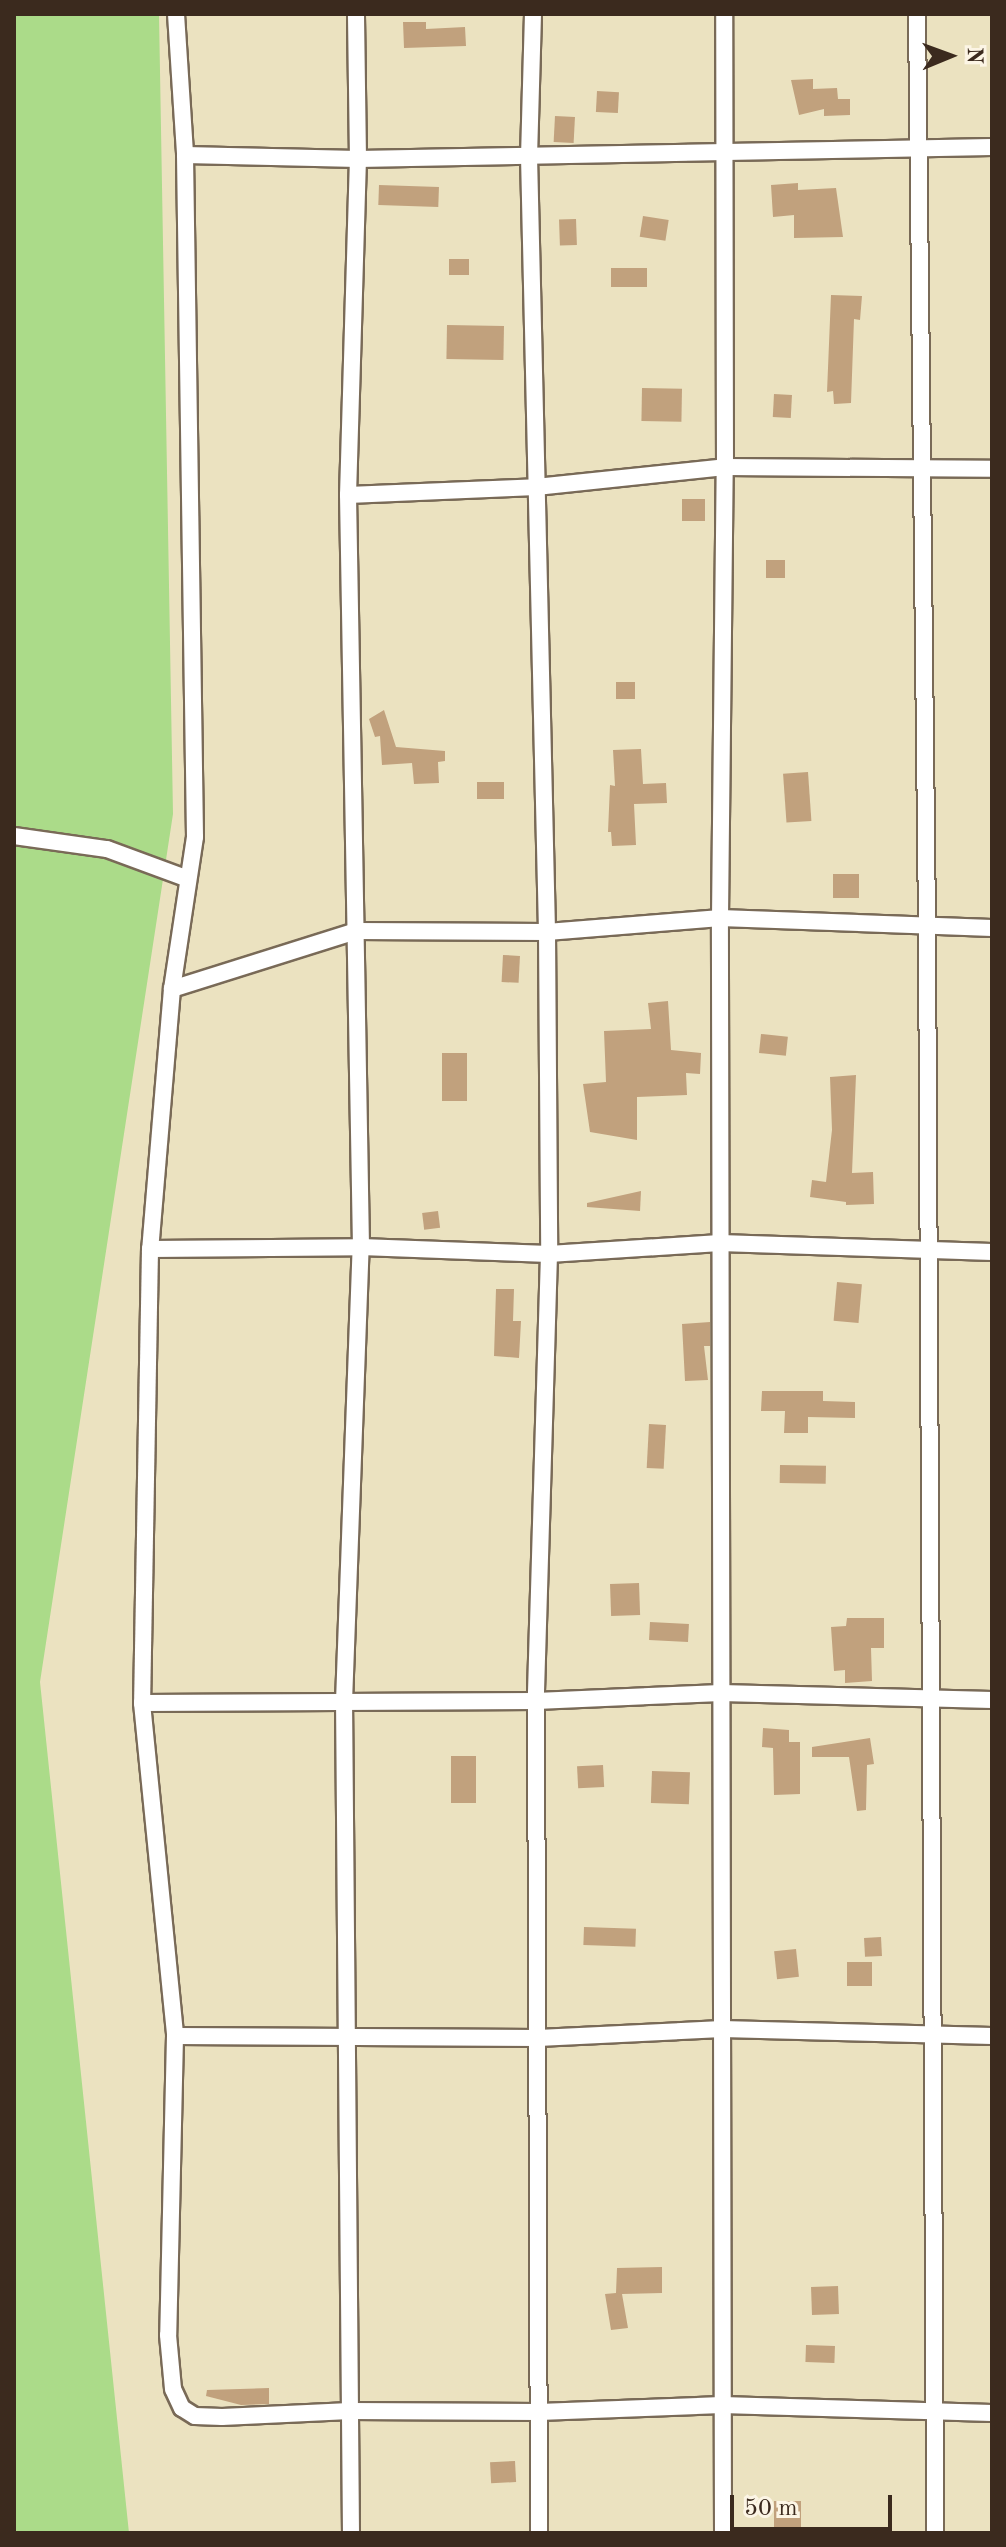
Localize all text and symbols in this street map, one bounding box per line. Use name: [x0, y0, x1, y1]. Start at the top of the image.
north arrow: [910, 16, 990, 96]
text: N: [963, 47, 985, 64]
scale bar: [734, 2479, 896, 2529]
text: 50 m: [744, 2497, 798, 2521]

